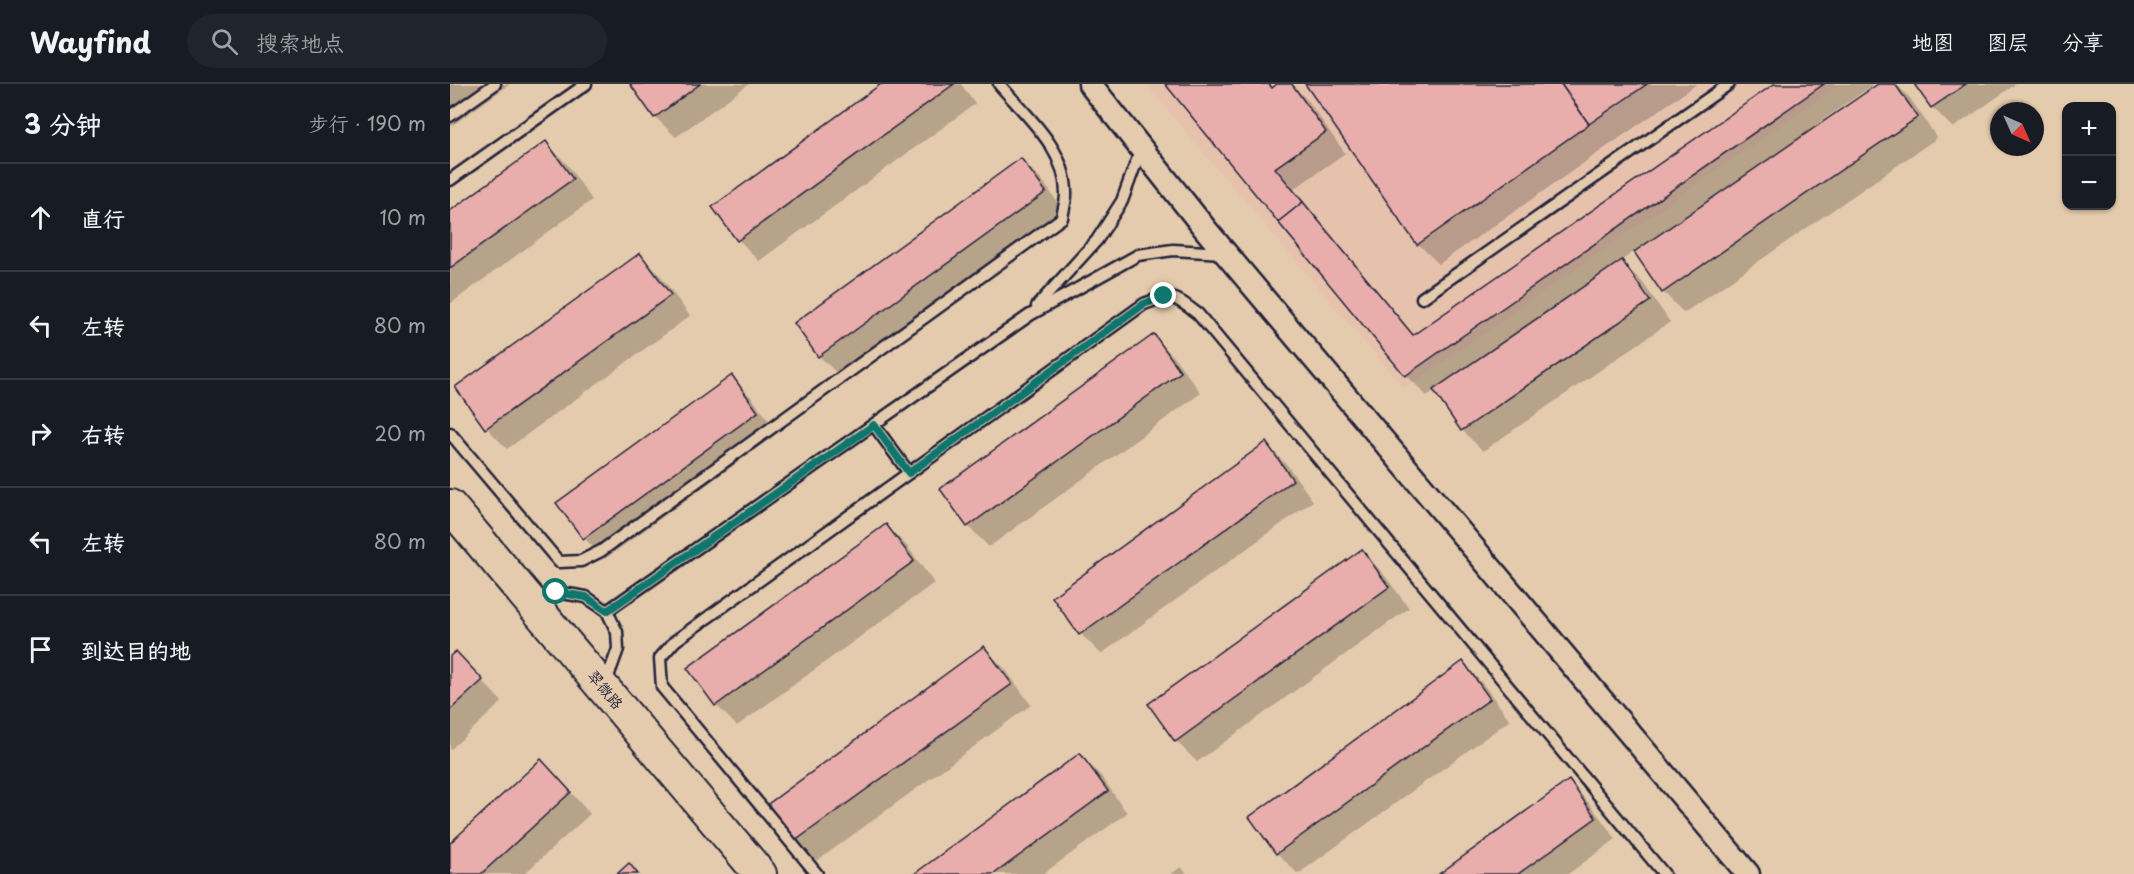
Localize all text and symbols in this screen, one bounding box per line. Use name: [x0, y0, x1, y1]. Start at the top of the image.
search box: [187, 14, 607, 68]
text: Wayfind: [30, 20, 151, 63]
icon: search: [208, 25, 241, 58]
text: 搜索地点: [256, 25, 344, 58]
text: 地图: [1912, 25, 1954, 57]
text: 图层: [1987, 25, 2029, 57]
text: 分享: [2062, 25, 2104, 57]
north arrow: [1990, 102, 2044, 156]
map controls: [2062, 102, 2116, 210]
button: +: [2062, 102, 2116, 156]
text: 3 分钟: [24, 104, 101, 143]
text: 步行 · 190 m: [309, 108, 426, 138]
button: −: [2062, 156, 2116, 210]
icon: ahead: [24, 201, 57, 234]
text: 直行: [81, 201, 125, 234]
text: 10 m: [379, 202, 426, 232]
route end: [1150, 282, 1176, 308]
icon: left: [24, 309, 57, 342]
text: 左转: [81, 309, 125, 342]
text: 80 m: [374, 310, 426, 340]
icon: right: [24, 417, 57, 450]
text: 右转: [81, 417, 125, 450]
text: 20 m: [374, 418, 426, 448]
icon: left: [24, 525, 57, 558]
text: 左转: [81, 525, 125, 558]
text: 80 m: [374, 526, 426, 556]
route start: [542, 578, 568, 604]
icon: arrive: [24, 633, 57, 666]
text: 到达目的地: [81, 633, 191, 666]
street label: 翠微路: [583, 664, 629, 714]

